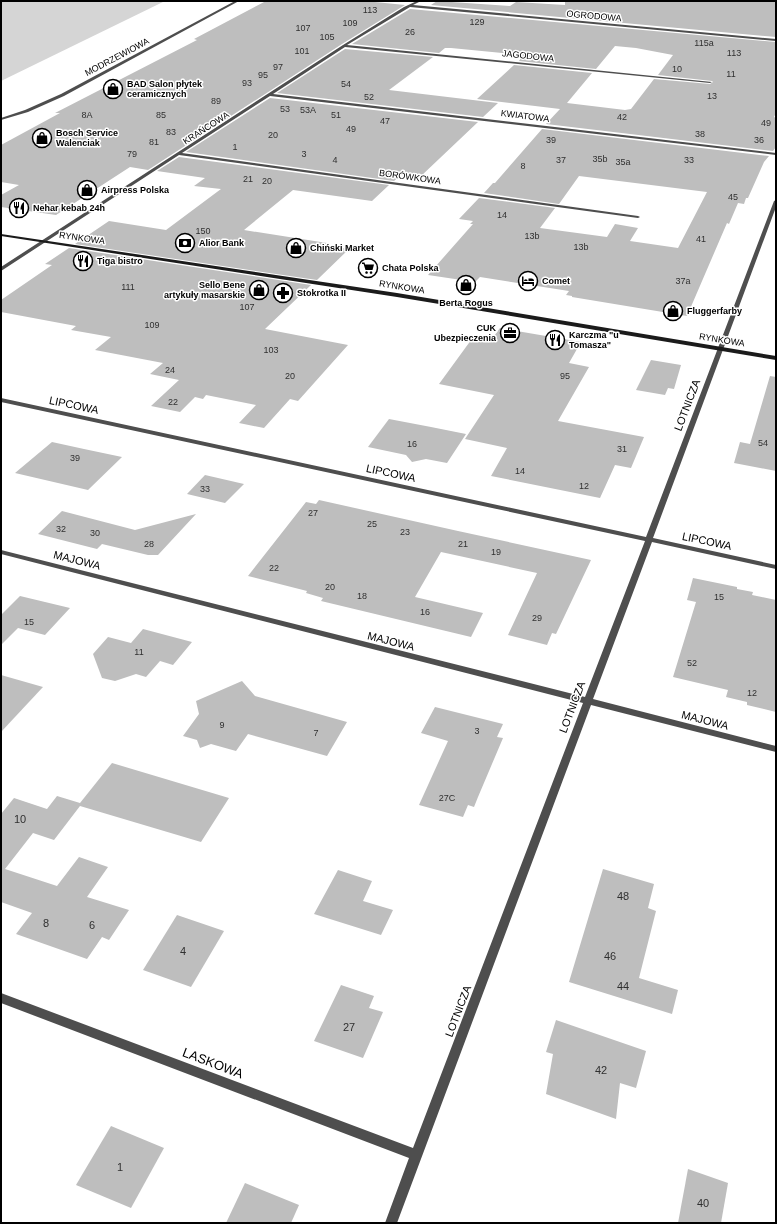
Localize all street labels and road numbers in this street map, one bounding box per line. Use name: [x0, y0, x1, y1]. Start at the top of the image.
street label: OGRODOWA: [566, 9, 622, 23]
street label: MODRZEWIOWA: [83, 36, 151, 78]
street label: JAGODOWA: [502, 48, 554, 64]
street label: KWIATOWA: [500, 108, 550, 124]
street label: KRAŃCOWA: [181, 109, 231, 147]
street label: BORÓWKOWA: [379, 168, 441, 186]
street label: RYNKOWA: [59, 230, 105, 246]
street label: RYNKOWA: [378, 278, 426, 296]
street label: RYNKOWA: [698, 331, 746, 349]
street label: LOTNICZA: [672, 377, 703, 433]
street label: LIPCOWA: [48, 394, 101, 416]
street label: LIPCOWA: [365, 462, 418, 484]
street label: LIPCOWA: [681, 530, 734, 552]
street label: MAJOWA: [52, 548, 102, 572]
street label: MAJOWA: [366, 629, 416, 653]
street label: LOTNICZA: [557, 679, 588, 735]
street label: MAJOWA: [680, 708, 730, 732]
street label: LOTNICZA: [443, 983, 474, 1039]
street label: LASKOWA: [181, 1045, 246, 1082]

